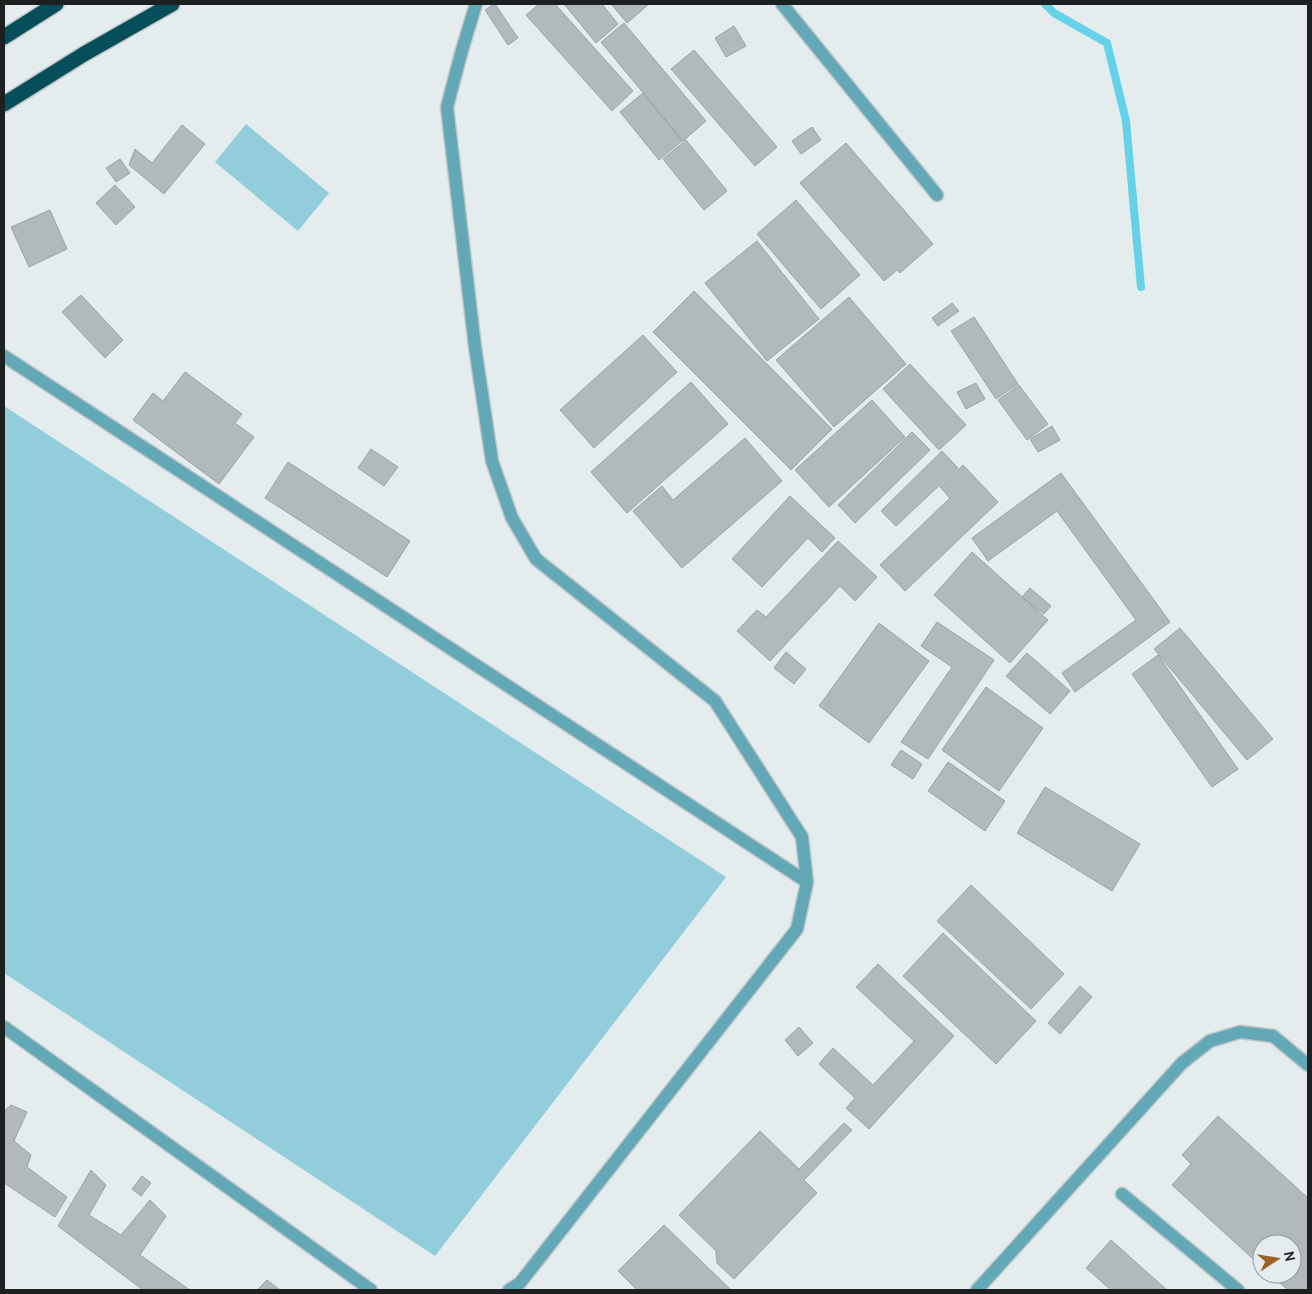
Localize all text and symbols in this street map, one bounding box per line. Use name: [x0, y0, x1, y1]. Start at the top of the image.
north arrow: [1252, 1234, 1302, 1284]
text: N: [1280, 1250, 1300, 1263]

